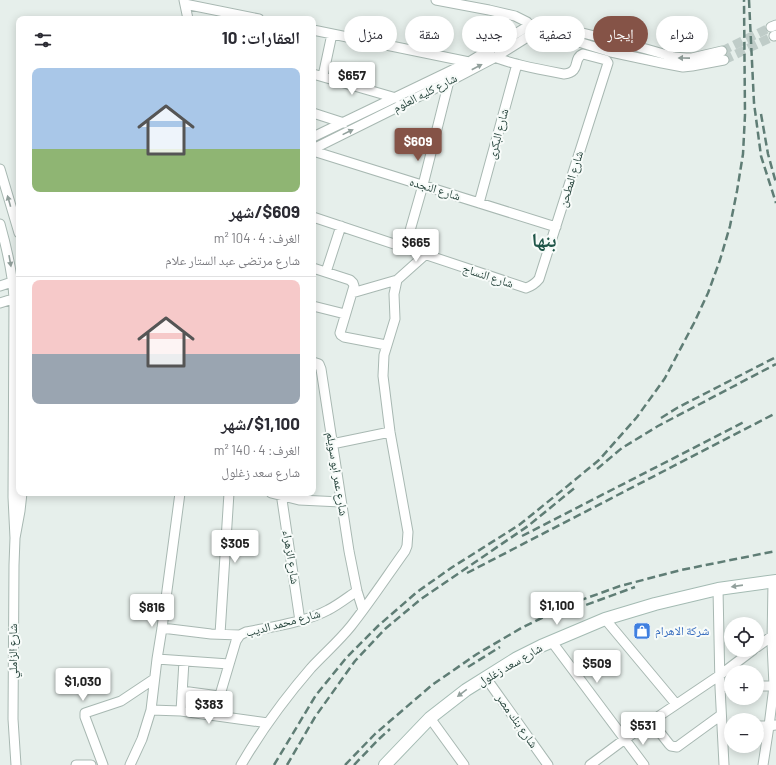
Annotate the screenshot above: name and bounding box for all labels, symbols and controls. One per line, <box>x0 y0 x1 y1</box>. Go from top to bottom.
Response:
chip: منزل <box>344 16 397 52</box>
chip: شقة <box>405 16 454 52</box>
chip: جديد <box>462 16 517 52</box>
chip: تصفية <box>525 16 585 52</box>
chip: إيجار <box>593 16 648 52</box>
chip: شراء <box>656 16 708 52</box>
text: العقارات: 10 <box>222 27 300 47</box>
icon: filters <box>32 29 54 51</box>
one-way arrow <box>677 55 690 61</box>
pin: $657 <box>328 62 376 96</box>
one-way arrow <box>471 64 482 70</box>
text: $657 <box>338 67 366 83</box>
street label: شارع كليه العلوم <box>390 70 460 116</box>
icon: home <box>130 94 202 166</box>
street label: شارع البكرى <box>484 107 512 161</box>
pin: $609 <box>394 128 442 162</box>
one-way arrow <box>342 129 354 135</box>
text: $609 <box>404 133 432 149</box>
street label: شارع المطحن <box>555 149 587 209</box>
street label: شارع النجده <box>407 174 463 204</box>
one-way arrow <box>6 195 12 207</box>
text: $609/شهر <box>229 201 300 221</box>
district label: بنها <box>531 227 557 252</box>
pin: $665 <box>392 229 440 263</box>
text: الغرف: 4 · 104 m² <box>214 230 300 246</box>
text: $665 <box>402 234 430 250</box>
text: شارع مرتضى عبد الستار علام <box>165 252 300 268</box>
one-way arrow <box>7 255 13 267</box>
street label: شارع النساج <box>460 260 516 292</box>
icon: home <box>130 306 202 378</box>
text: $1,100/شهر <box>221 413 300 433</box>
street label: شارع عمر ابو سويلم <box>322 431 352 517</box>
text: الغرف: 4 · 140 m² <box>214 442 300 458</box>
text: شارع سعد زغلول <box>221 464 300 480</box>
street label: شارع الزهراء <box>279 529 303 585</box>
pin: $305 <box>211 530 259 564</box>
text: $305 <box>221 535 249 551</box>
one-way arrow <box>731 583 743 589</box>
pin: $1,100 <box>524 592 590 626</box>
pin: $816 <box>128 594 176 628</box>
text: $1,100 <box>540 597 574 613</box>
text: $816 <box>139 599 165 615</box>
street label: شارع محمد الديب <box>244 605 322 641</box>
map controls <box>724 617 764 753</box>
button: locate <box>724 617 764 657</box>
shop icon: شركة الاهرام <box>632 621 652 641</box>
street label: شارع الزاملي <box>5 623 23 678</box>
place label: شركة الاهرام <box>655 623 709 639</box>
street label: شارع سعد زغلول <box>475 640 546 690</box>
pin: $509 <box>573 650 621 684</box>
text: $509 <box>583 655 611 671</box>
button: + <box>724 665 764 705</box>
pin: $1,030 <box>50 668 116 702</box>
text: $1,030 <box>65 673 102 689</box>
one-way arrow <box>457 689 468 698</box>
street label: شارع بنك مصر <box>492 690 542 751</box>
pin: $383 <box>185 691 233 725</box>
text: $383 <box>195 696 223 712</box>
pin: $531 <box>619 712 667 746</box>
button: − <box>724 713 764 753</box>
text: $531 <box>630 717 656 733</box>

